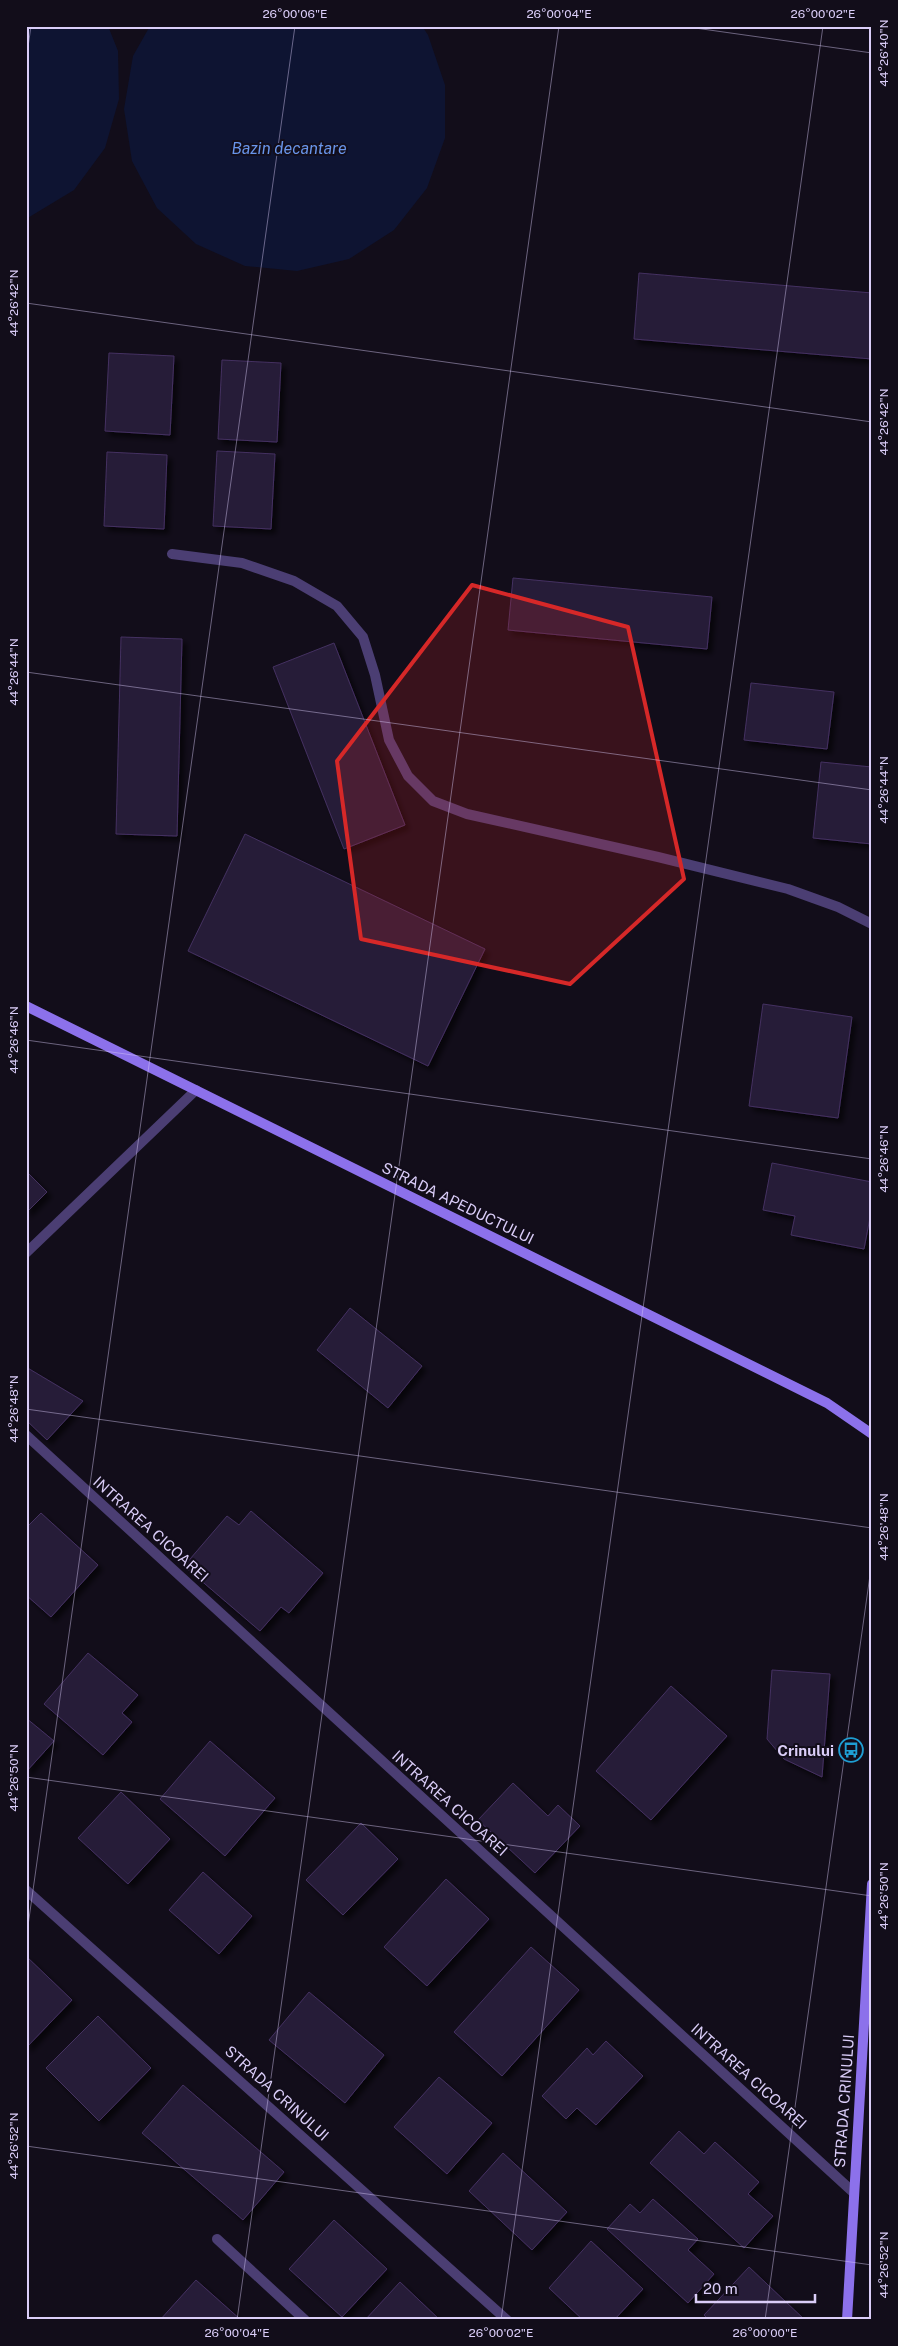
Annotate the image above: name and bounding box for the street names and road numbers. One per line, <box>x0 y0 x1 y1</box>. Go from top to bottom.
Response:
street label: STRADA APEDUCTULUI <box>379 1159 537 1247</box>
street label: INTRAREA CICOAREI <box>90 1473 212 1585</box>
street label: INTRAREA CICOAREI <box>389 1747 511 1859</box>
street label: INTRAREA CICOAREI <box>688 2020 810 2132</box>
street label: STRADA CRINULUI <box>831 2034 857 2168</box>
street label: STRADA CRINULUI <box>222 2042 332 2144</box>

